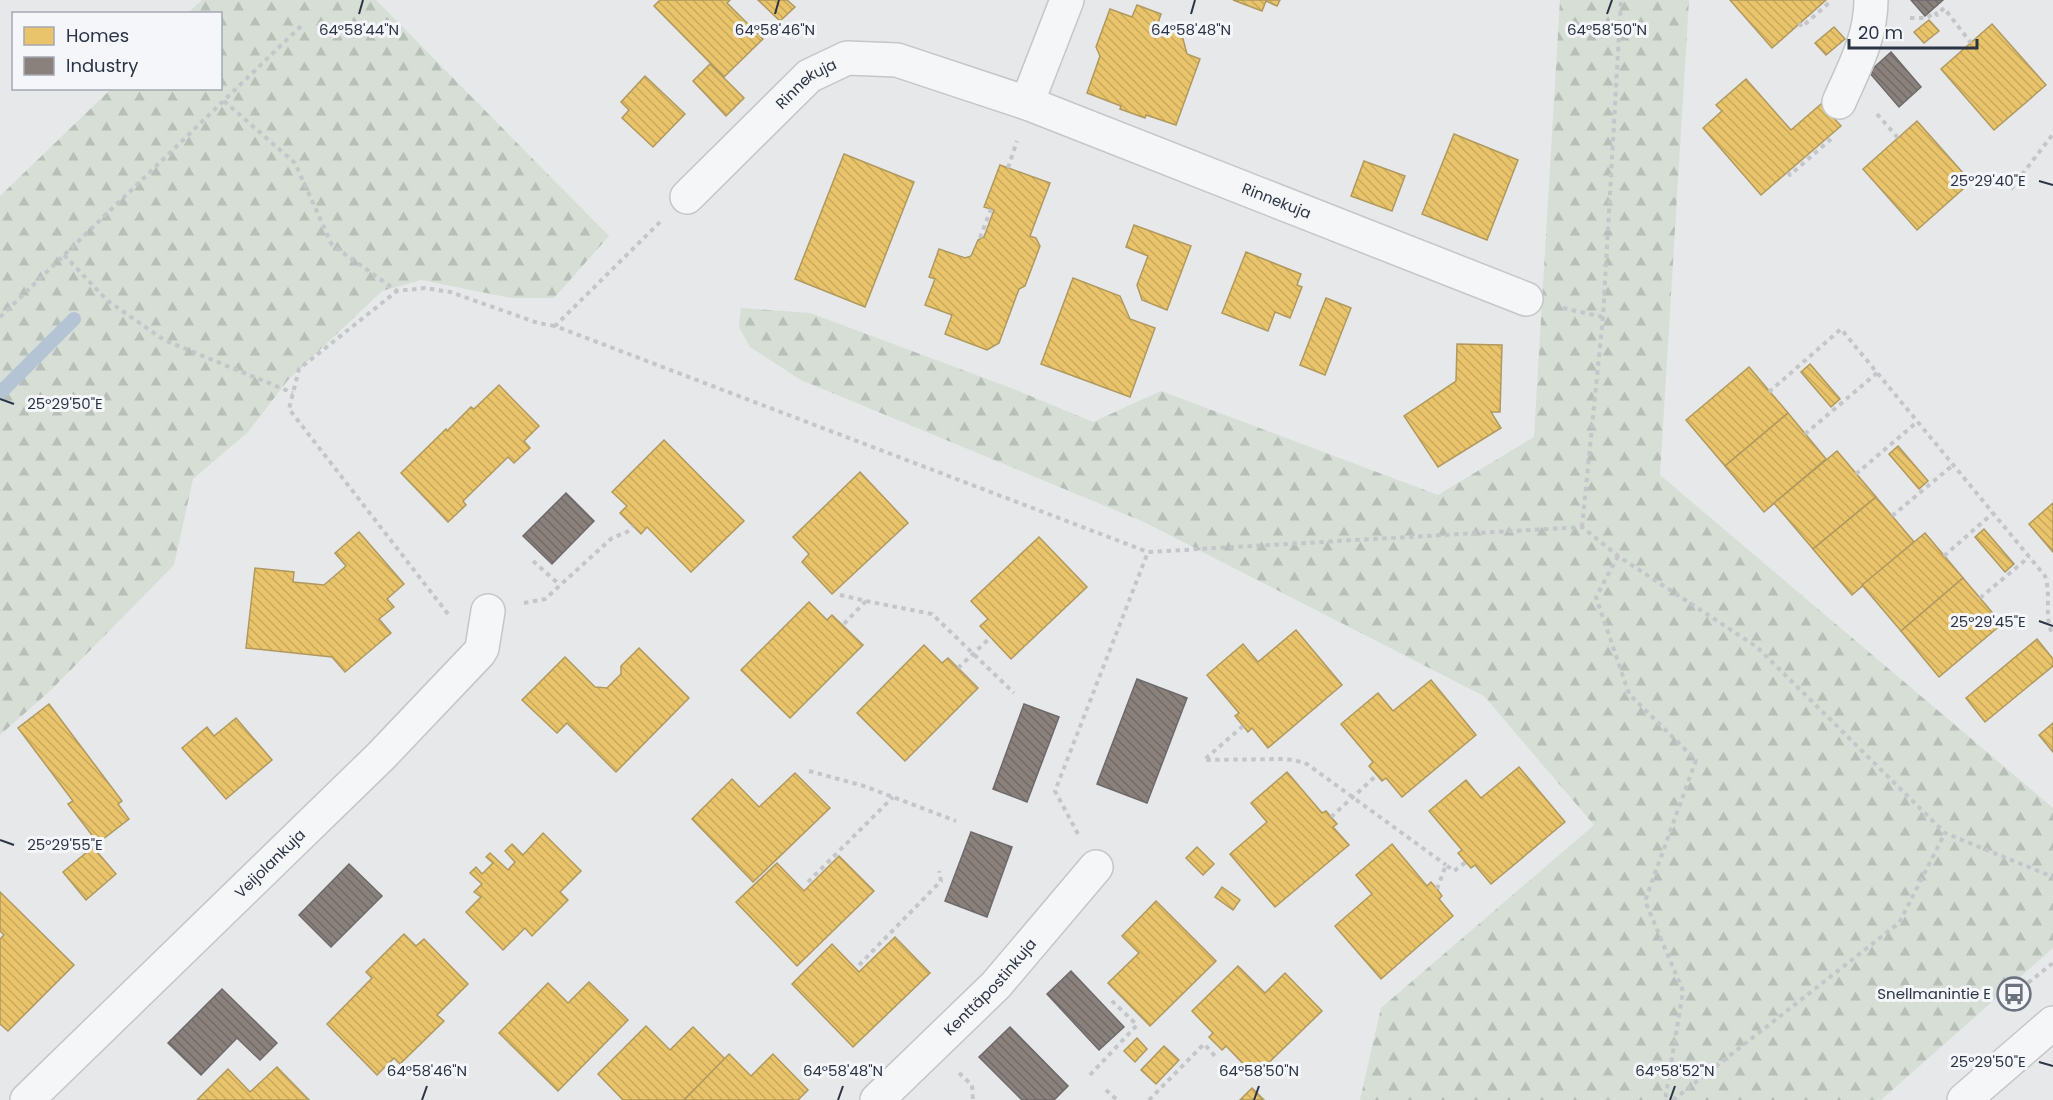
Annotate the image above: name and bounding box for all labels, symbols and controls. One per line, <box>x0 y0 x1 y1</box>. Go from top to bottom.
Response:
legend <box>12 12 222 90</box>
scale bar <box>1849 12 1976 50</box>
text: 64°58'44"N <box>319 19 399 40</box>
text: 64°58'46"N <box>735 19 815 40</box>
text: 64°58'48"N <box>1151 19 1231 40</box>
text: 64°58'50"N <box>1567 19 1647 40</box>
text: 20 m <box>1858 20 1903 45</box>
text: Homes <box>66 23 129 48</box>
text: Industry <box>66 53 138 78</box>
street label: Rinnekuja <box>771 53 840 113</box>
text: 25°29'40"E <box>1950 170 2026 191</box>
street label: Rinnekuja <box>1239 177 1314 224</box>
text: 25°29'50"E <box>27 393 103 414</box>
text: 25°29'45"E <box>1950 611 2026 632</box>
street label: Veijolankuja <box>230 824 310 903</box>
text: 25°29'55"E <box>27 834 103 855</box>
street label: Kenttäpostinkuja <box>939 934 1041 1040</box>
bus stop icon: Snellmanintie E <box>1996 976 2032 1012</box>
place label: Snellmanintie E <box>1877 983 1991 1004</box>
text: 25°29'50"E <box>1950 1051 2026 1072</box>
text: 64°58'46"N <box>387 1060 467 1081</box>
text: 64°58'48"N <box>803 1060 883 1081</box>
text: 64°58'50"N <box>1219 1060 1299 1081</box>
text: 64°58'52"N <box>1635 1060 1715 1081</box>

